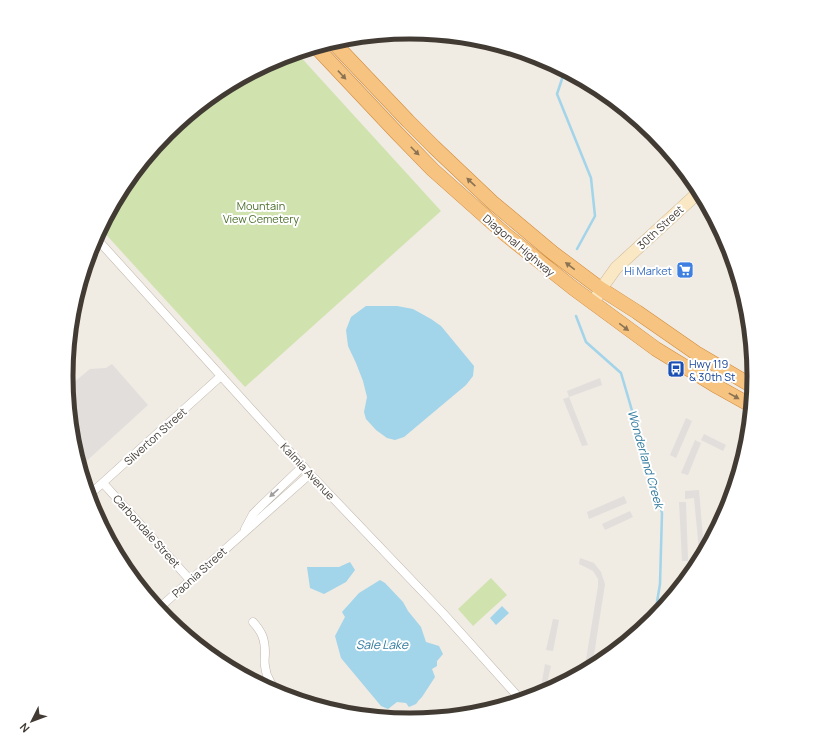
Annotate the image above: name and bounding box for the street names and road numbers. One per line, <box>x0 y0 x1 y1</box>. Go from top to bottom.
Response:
street label: 30th Street <box>634 202 686 252</box>
street label: Diagonal Highway <box>480 211 558 280</box>
street label: Silverton Street <box>120 404 190 468</box>
street label: Kalmia Avenue <box>278 439 339 503</box>
street label: Carbondale Street <box>110 491 184 571</box>
street label: Paonia Street <box>168 543 230 601</box>

